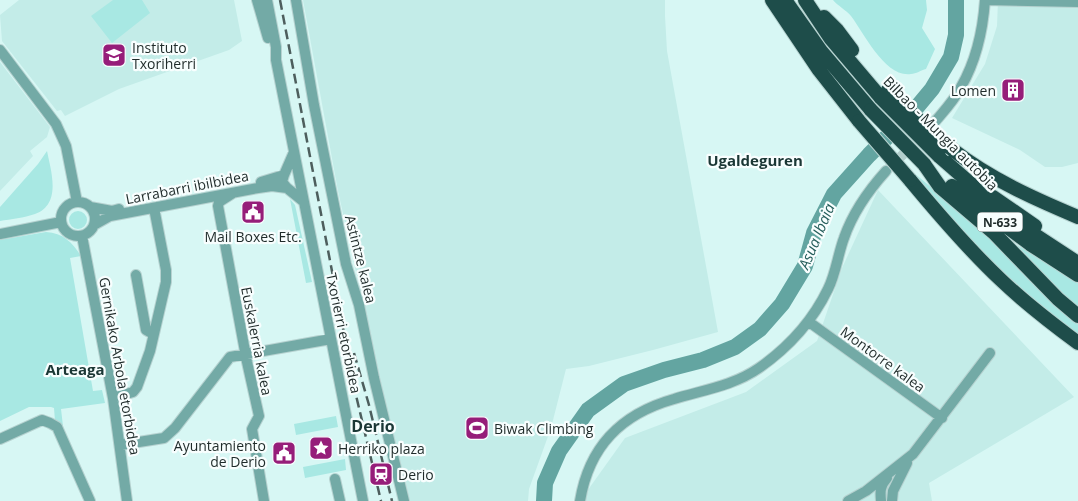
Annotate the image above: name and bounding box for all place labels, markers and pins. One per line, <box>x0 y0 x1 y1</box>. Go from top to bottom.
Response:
place label: Instituto Txoriherri <box>132 38 196 73</box>
school or university icon: Instituto Txoriherri <box>101 42 127 68</box>
building icon: Lomen <box>1000 77 1026 103</box>
place label: Lomen <box>951 81 996 100</box>
public building icon: Mail Boxes Etc. <box>240 199 266 225</box>
place label: Mail Boxes Etc. <box>204 227 302 246</box>
sports icon: Biwak Climbing <box>464 415 490 441</box>
place label: Biwak Climbing <box>494 419 594 438</box>
place icon: Herriko plaza <box>308 435 334 461</box>
place label: Ayuntamiento de Derio <box>174 436 266 471</box>
place label: Herriko plaza <box>338 439 425 458</box>
public building icon: Ayuntamiento de Derio <box>271 440 297 466</box>
station icon: Derio <box>368 461 394 487</box>
place label: Derio <box>398 465 434 484</box>

